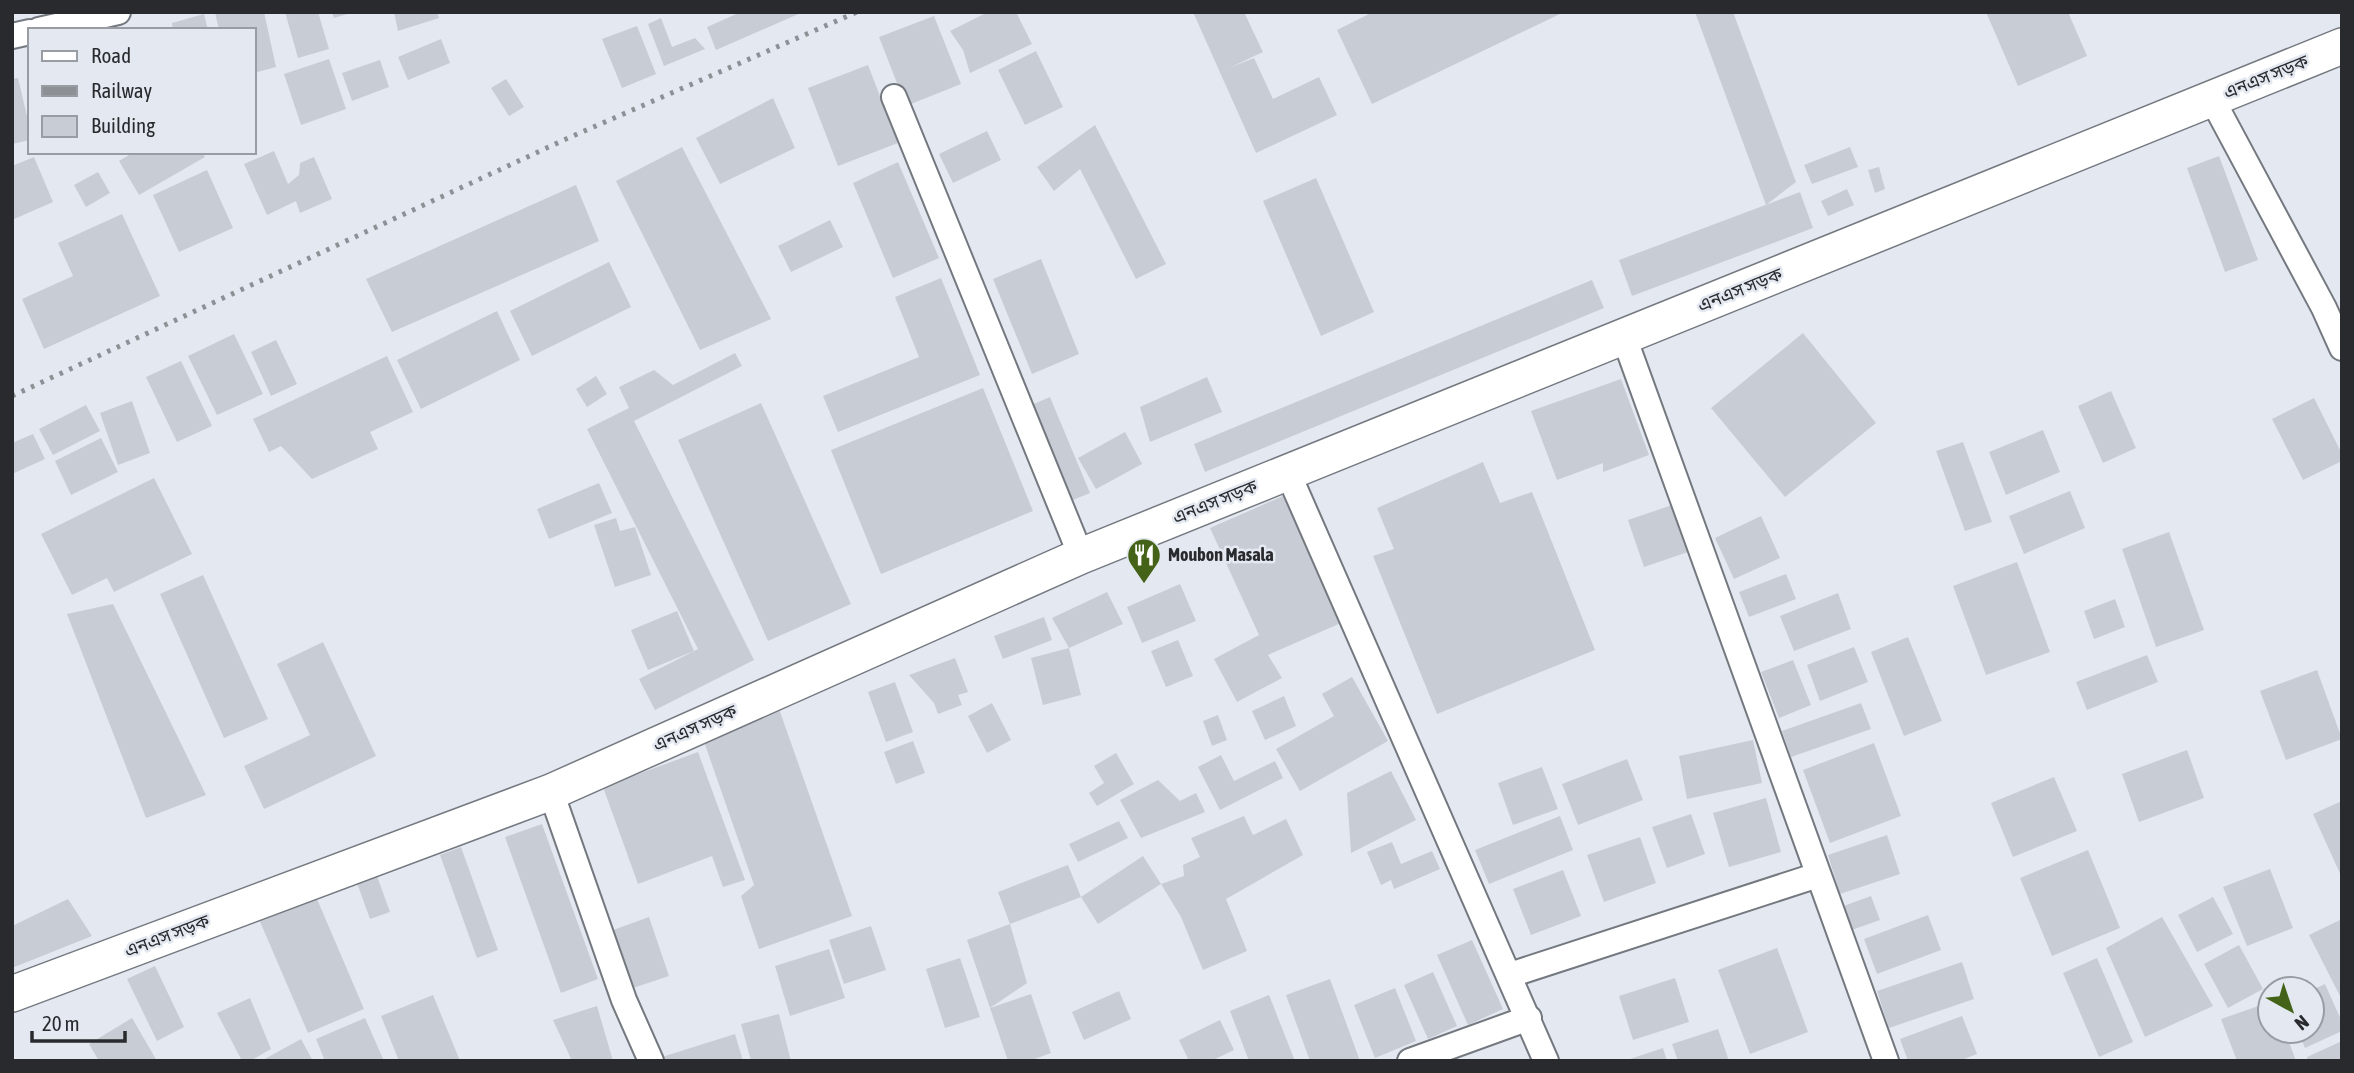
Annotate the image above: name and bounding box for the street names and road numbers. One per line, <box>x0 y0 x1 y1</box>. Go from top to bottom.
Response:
street label: এনএস সড়ক <box>2220 50 2312 103</box>
street label: এনএস সড়ক <box>1694 263 1786 316</box>
street label: এনএস সড়ক <box>1169 475 1261 528</box>
street label: এনএস সড়ক <box>650 700 740 755</box>
street label: এনএস সড়ক <box>121 910 213 961</box>

